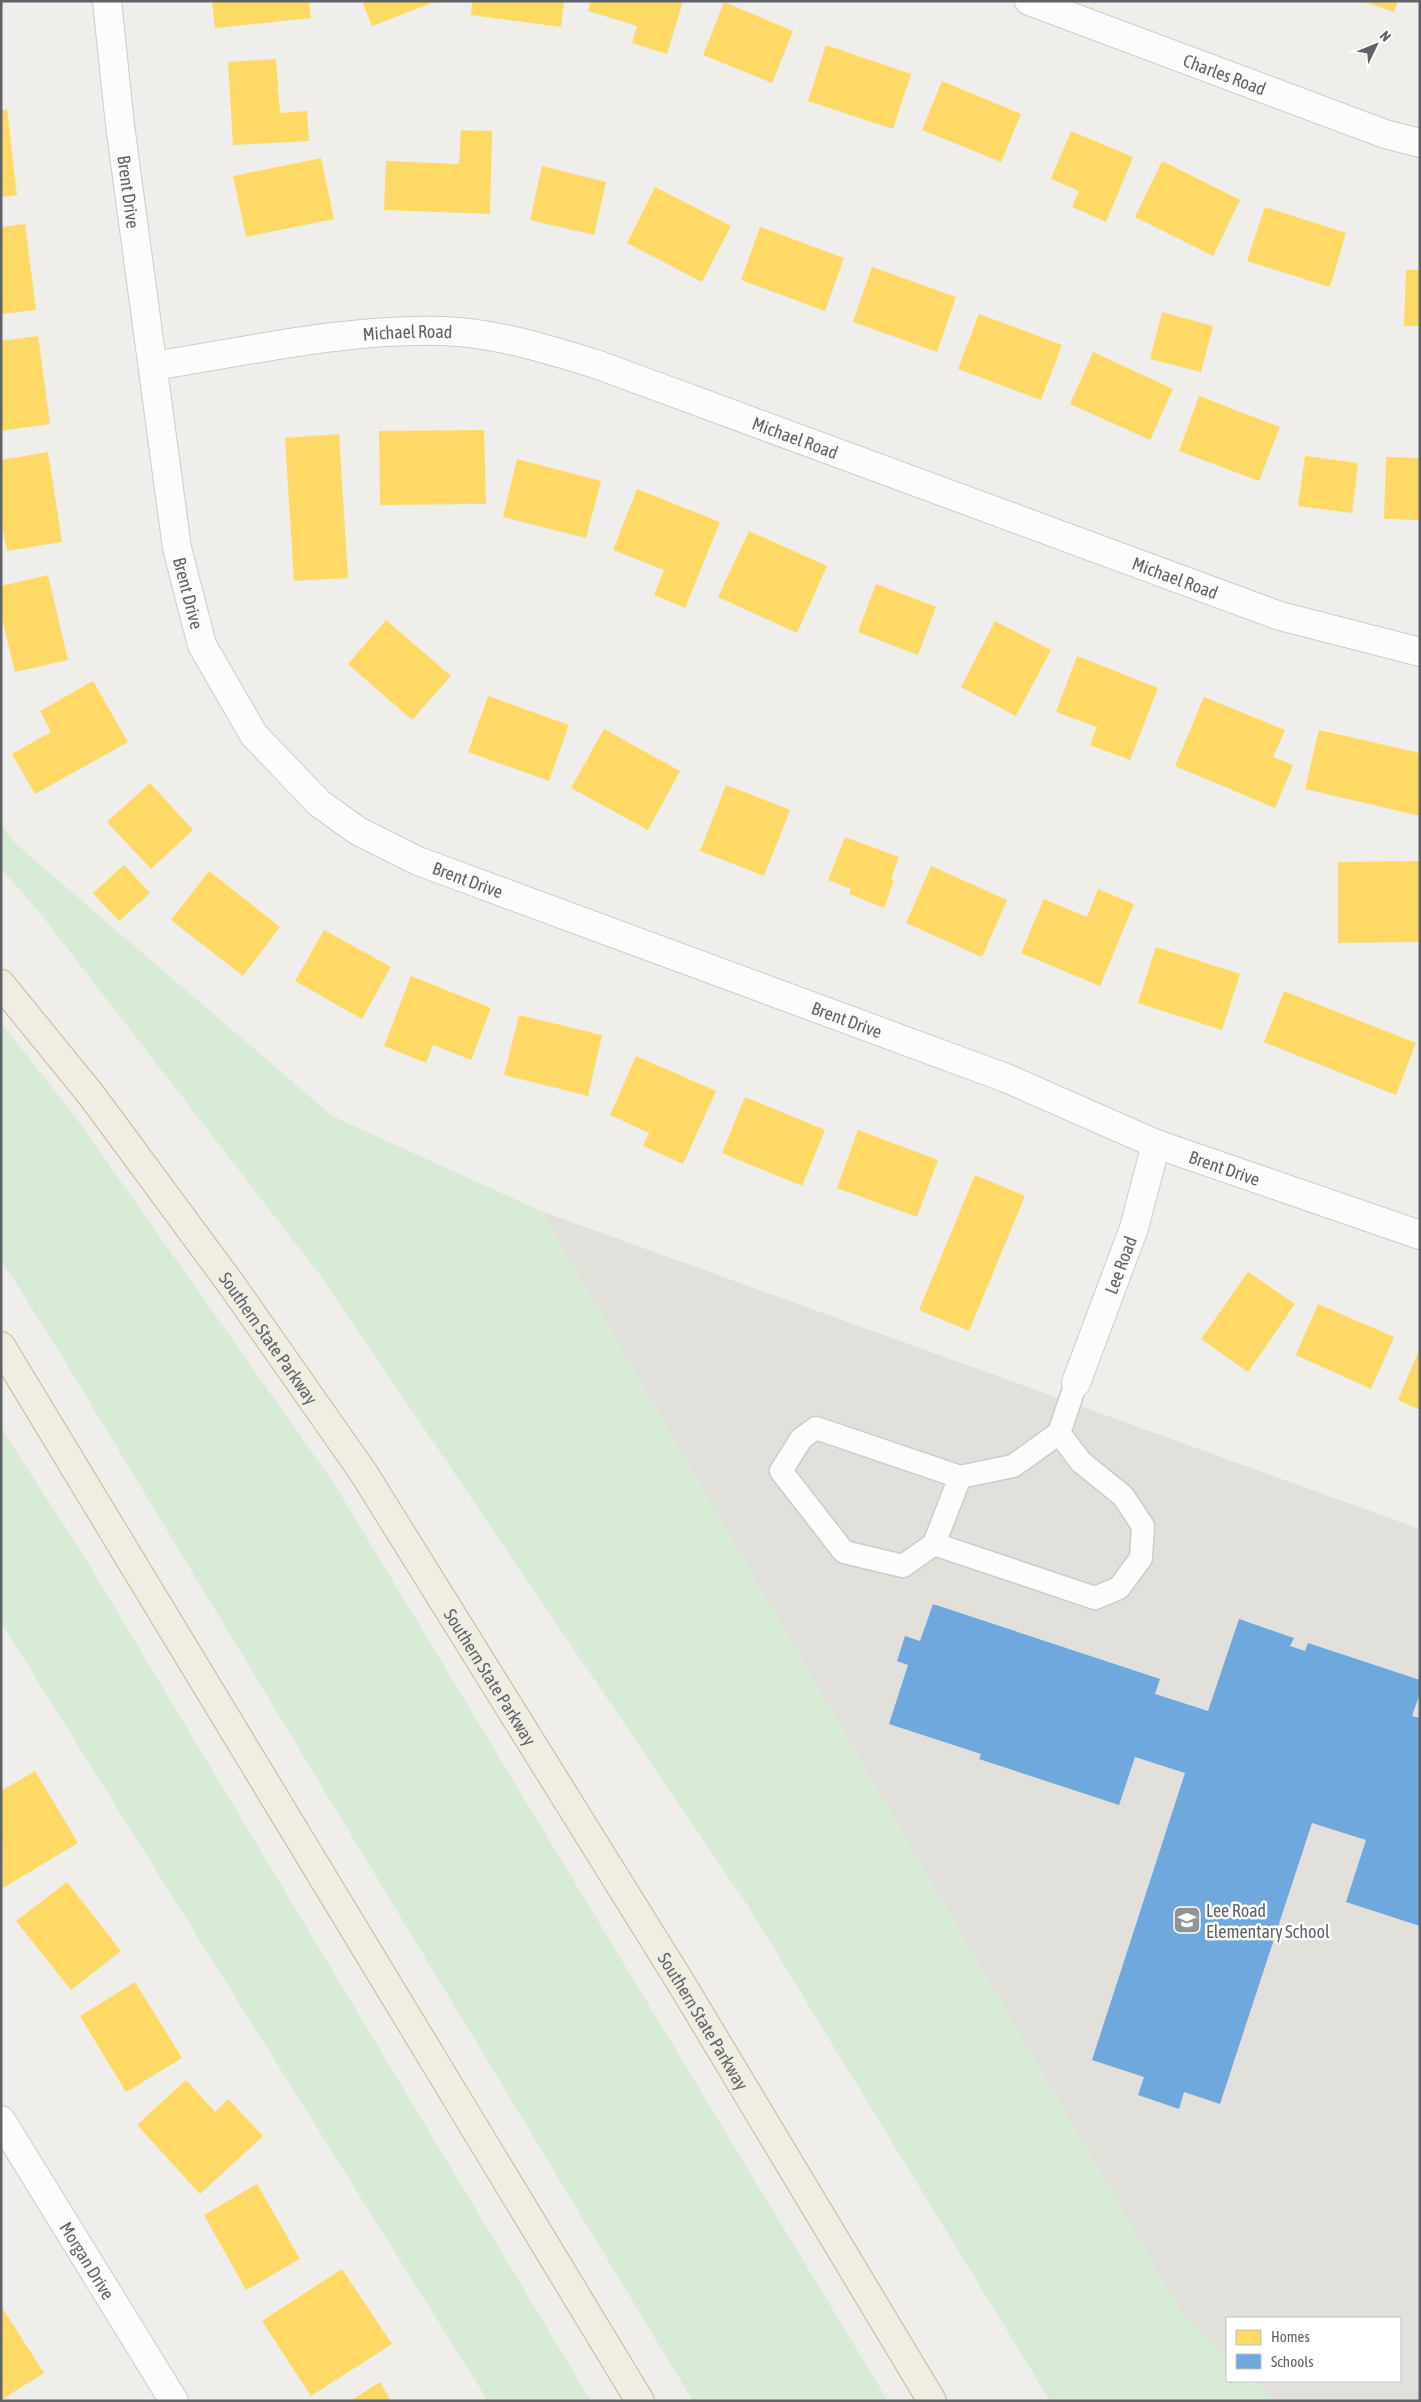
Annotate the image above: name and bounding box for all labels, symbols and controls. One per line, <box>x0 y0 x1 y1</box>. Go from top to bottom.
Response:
north arrow <box>1351 20 1401 70</box>
text: N <box>1377 28 1394 45</box>
street label: Charles Road <box>1181 49 1269 99</box>
street label: Brent Drive <box>114 154 144 230</box>
street label: Michael Road <box>362 320 453 344</box>
street label: Michael Road <box>750 412 841 463</box>
street label: Michael Road <box>1130 552 1221 603</box>
street label: Brent Drive <box>169 555 208 631</box>
street label: Brent Drive <box>430 857 506 902</box>
street label: Brent Drive <box>809 997 885 1042</box>
street label: Brent Drive <box>1186 1146 1263 1190</box>
street label: Lee Road <box>1100 1233 1141 1297</box>
street label: Southern State Parkway <box>215 1268 322 1408</box>
street label: Southern State Parkway <box>440 1605 541 1749</box>
place label: Lee Road Elementary School <box>1206 1900 1330 1942</box>
school or university icon: Lee Road Elementary School <box>1172 1905 1202 1935</box>
street label: Southern State Parkway <box>654 1949 753 2094</box>
street label: Morgan Drive <box>56 2218 119 2303</box>
legend <box>1226 2317 1401 2382</box>
text: Homes <box>1271 2328 1310 2345</box>
text: Schools <box>1271 2353 1314 2370</box>

